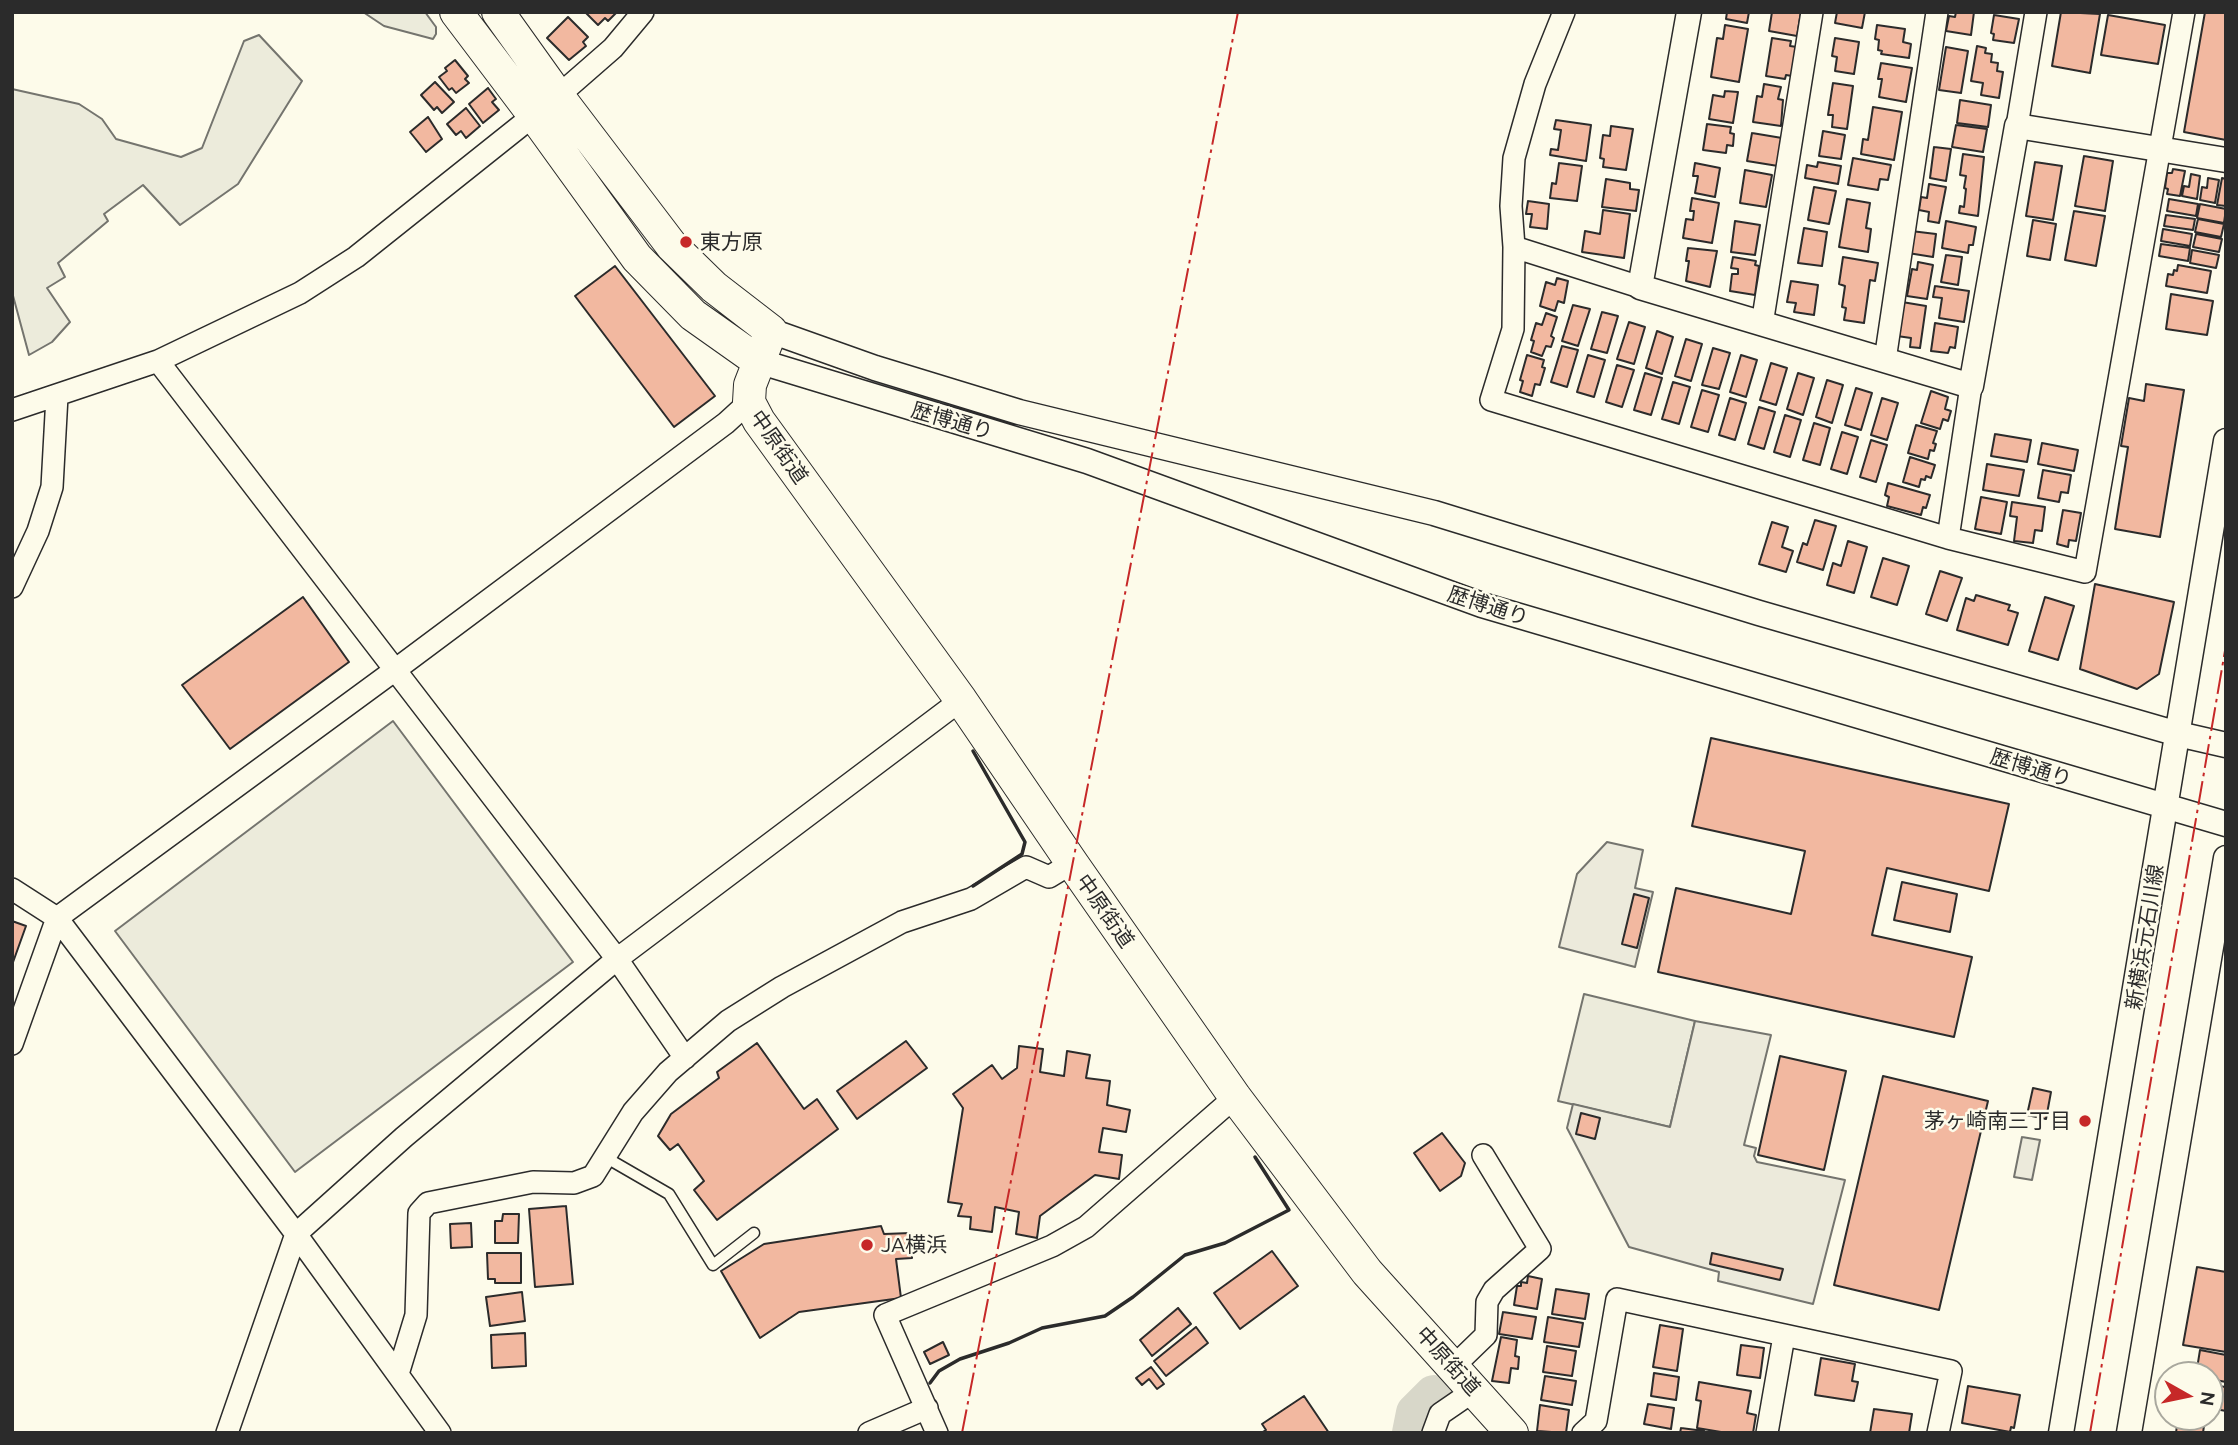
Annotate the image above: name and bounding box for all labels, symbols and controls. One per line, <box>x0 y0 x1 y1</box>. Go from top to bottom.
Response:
place label: 東方原 <box>700 229 763 255</box>
marker: 東方原 <box>678 234 694 250</box>
street label: 歴博通り <box>908 397 996 445</box>
street label: 中原街道 <box>745 405 813 489</box>
street label: 歴博通り <box>1444 581 1532 631</box>
street label: 歴博通り <box>1987 744 2075 792</box>
street label: 新横浜元石川線 <box>2121 862 2169 1012</box>
street label: 中原街道 <box>1071 869 1139 953</box>
place label: 茅ヶ崎南三丁目 <box>1924 1108 2071 1134</box>
marker: 茅ヶ崎南三丁目 <box>2077 1113 2093 1129</box>
place label: JA横浜 <box>881 1232 947 1258</box>
marker: JA横浜 <box>859 1237 875 1253</box>
street label: 中原街道 <box>1411 1321 1485 1401</box>
north arrow <box>2154 1361 2224 1431</box>
text: N <box>2196 1390 2220 1408</box>

